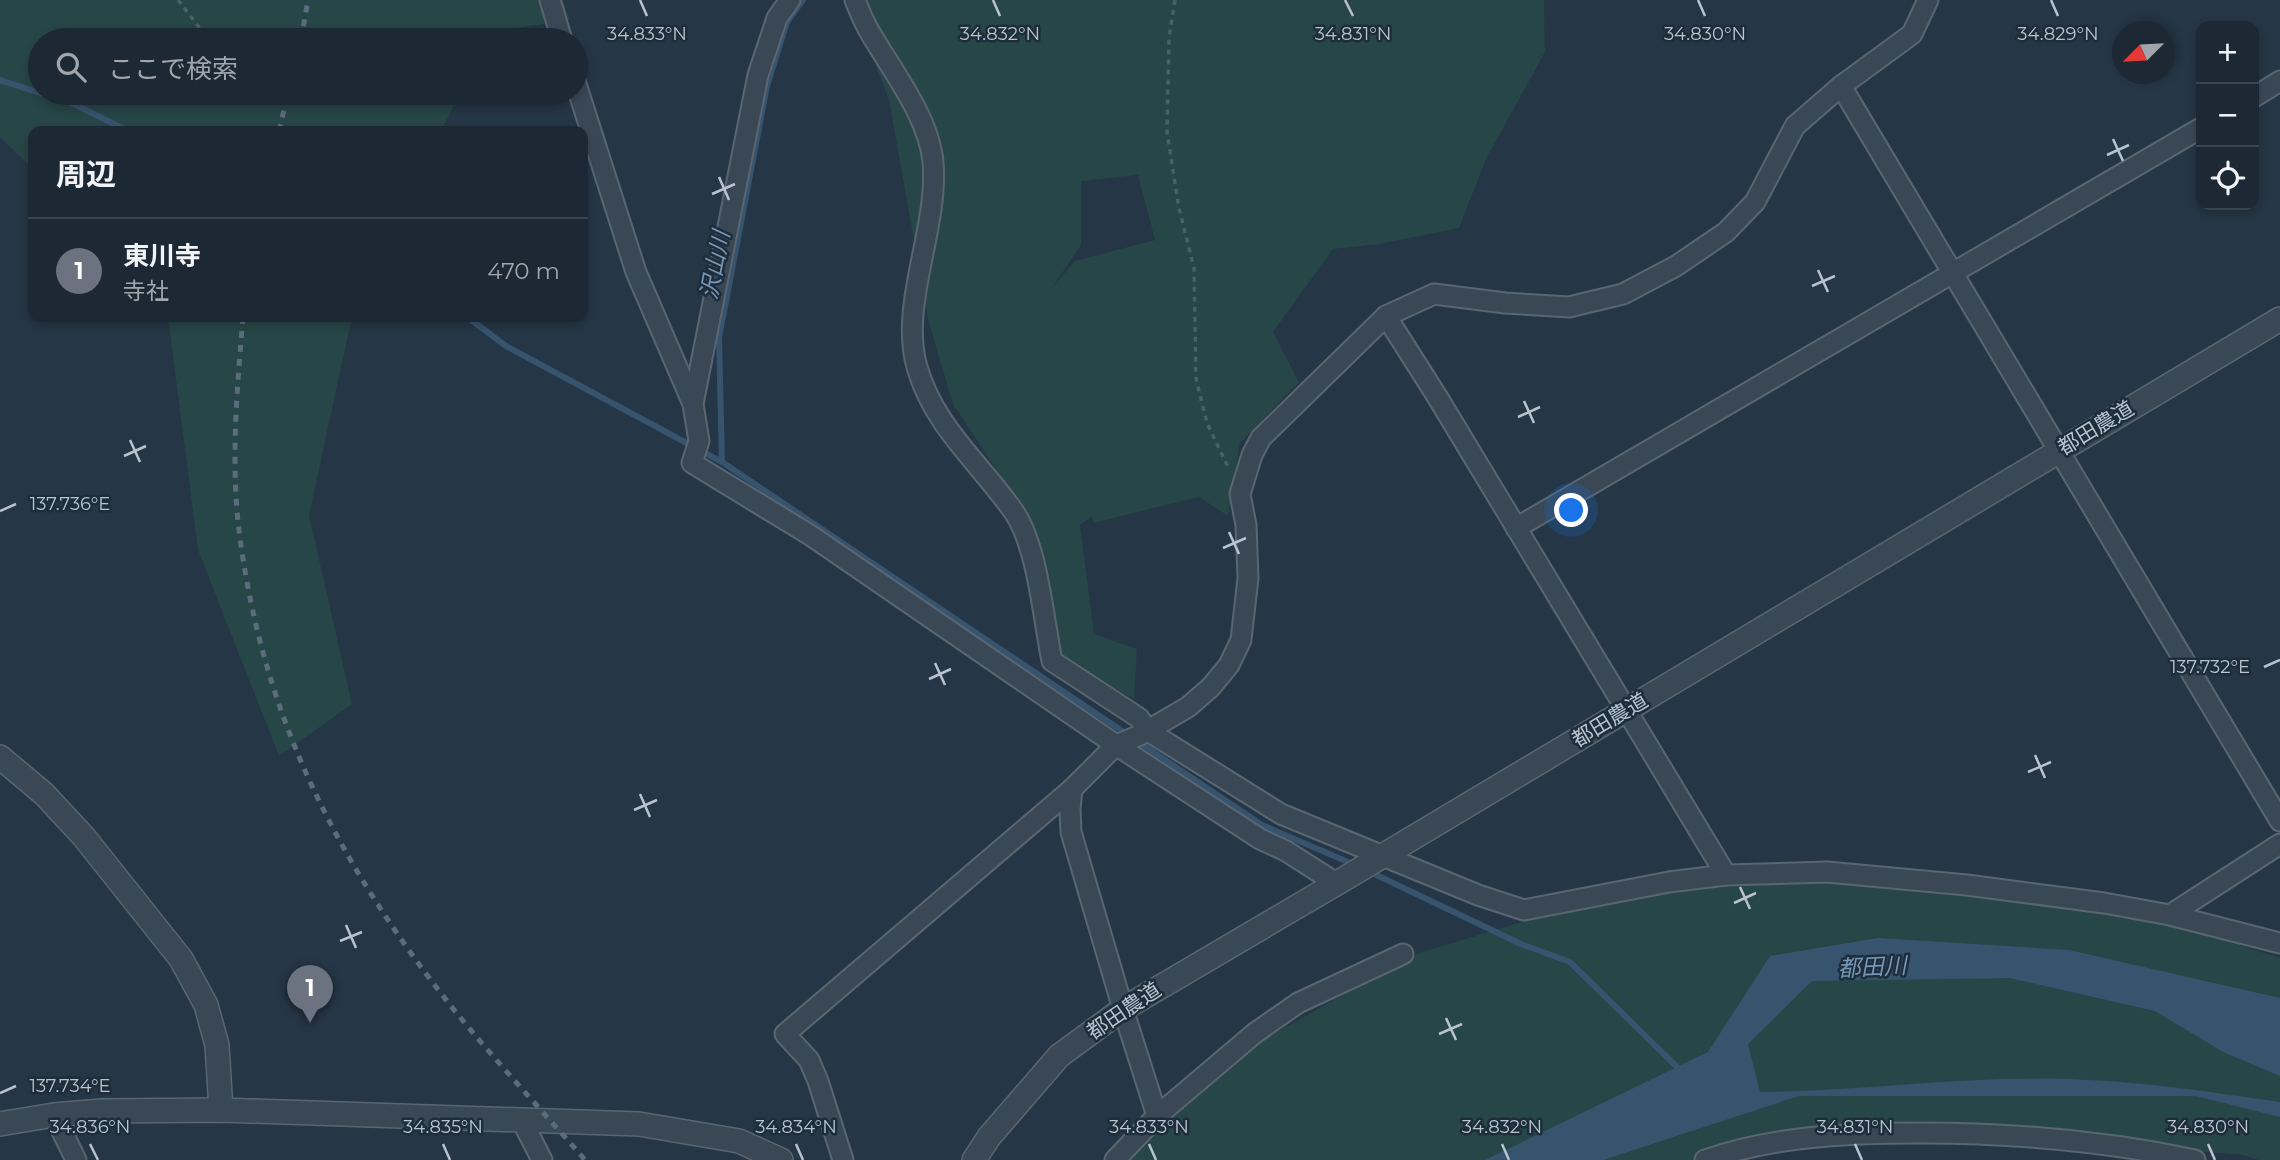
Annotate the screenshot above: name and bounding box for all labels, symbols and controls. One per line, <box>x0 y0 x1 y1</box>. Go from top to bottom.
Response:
north arrow <box>2112 21 2175 84</box>
map controls <box>2196 21 2259 210</box>
button: + <box>2196 21 2259 84</box>
text: 34.833°N <box>607 23 687 45</box>
text: 34.832°N <box>960 23 1040 45</box>
text: 34.831°N <box>1315 23 1391 45</box>
text: 34.830°N <box>1664 23 1746 45</box>
text: 34.829°N <box>2017 23 2099 45</box>
search box <box>28 28 588 105</box>
icon: search <box>52 48 90 86</box>
text: ここで検索 <box>108 53 238 85</box>
button: − <box>2196 84 2259 147</box>
button: locate <box>2196 147 2259 210</box>
text: 周辺 <box>56 156 116 193</box>
water label: 沢山川 <box>695 226 736 302</box>
text: 東川寺 <box>123 240 201 272</box>
text: 1 <box>74 257 84 285</box>
text: 470 m <box>487 257 560 285</box>
text: 寺社 <box>123 277 169 305</box>
street label: 都田農道 <box>2053 395 2138 460</box>
text: 137.736°E <box>30 493 110 515</box>
your location <box>1554 493 1588 527</box>
text: 137.732°E <box>2170 656 2250 678</box>
street label: 都田農道 <box>1567 687 1652 752</box>
water label: 都田川 <box>1837 951 1910 983</box>
pin: 1 <box>287 965 333 1023</box>
street label: 都田農道 <box>1082 977 1166 1044</box>
text: 137.734°E <box>29 1075 111 1097</box>
text: 34.836°N <box>50 1116 130 1138</box>
text: 34.835°N <box>403 1116 483 1138</box>
text: 34.834°N <box>755 1116 837 1138</box>
text: 34.833°N <box>1109 1116 1189 1138</box>
text: 34.832°N <box>1462 1116 1542 1138</box>
text: 34.831°N <box>1817 1116 1893 1138</box>
text: 34.830°N <box>2167 1116 2249 1138</box>

